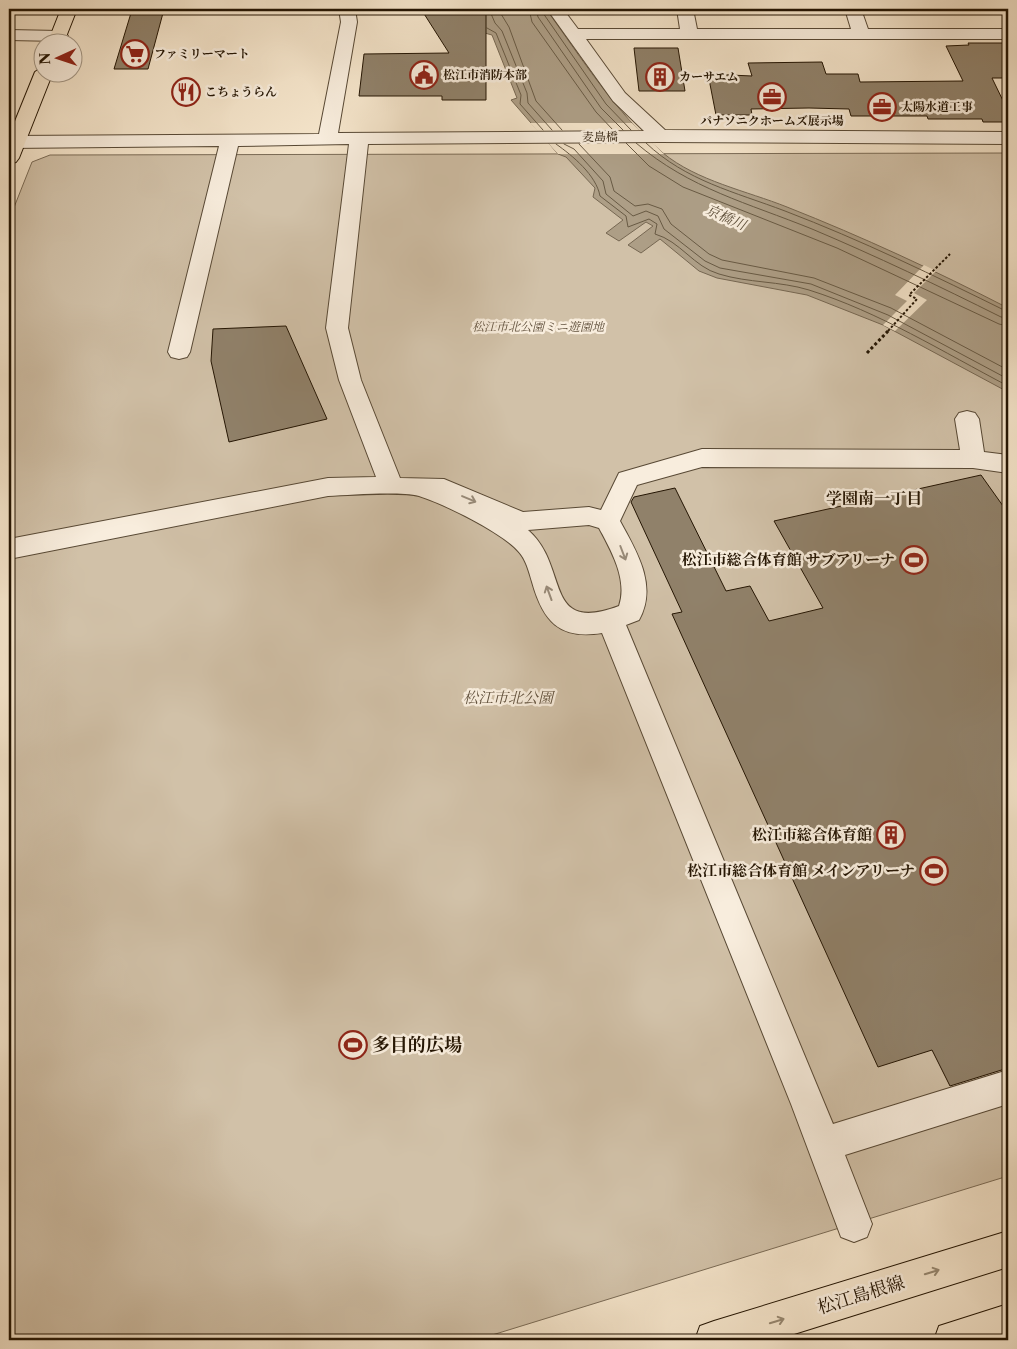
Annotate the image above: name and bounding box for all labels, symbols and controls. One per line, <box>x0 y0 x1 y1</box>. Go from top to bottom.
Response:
north arrow <box>32 32 82 82</box>
supermarket icon: ファミリーマート <box>120 39 150 69</box>
place label: ファミリーマート <box>154 46 250 61</box>
text: N <box>36 52 54 65</box>
public building icon: 松江市消防本部 <box>409 60 439 90</box>
building icon: カーサエム <box>645 62 675 92</box>
place label: 松江市消防本部 <box>443 67 527 82</box>
place label: カーサエム <box>679 69 739 84</box>
restaurant icon: こちょうらん <box>171 77 201 107</box>
office icon: パナソニクホームズ展示場 <box>757 82 787 112</box>
place label: こちょうらん <box>205 84 277 99</box>
office icon: 太陽水道工事 <box>867 92 897 122</box>
place label: 太陽水道工事 <box>901 99 973 114</box>
place label: パナソニクホームズ展示場 <box>700 113 844 128</box>
street label: 麦島橋 <box>582 129 618 144</box>
water label: 京橋川 <box>703 200 751 235</box>
park label: 松江市北公園ミニ遊園地 <box>472 319 606 334</box>
district label: 学園南一丁目 <box>826 488 922 508</box>
one-way arrow <box>461 494 476 504</box>
one-way arrow <box>619 545 628 560</box>
sports icon: 松江市総合体育館 サブアリーナ <box>899 545 929 575</box>
place label: 松江市総合体育館 サブアリーナ <box>682 550 895 569</box>
one-way arrow <box>544 586 553 601</box>
park label: 松江市北公園 <box>463 688 556 707</box>
building icon: 松江市総合体育館 <box>876 820 906 850</box>
place label: 松江市総合体育館 <box>752 825 872 844</box>
sports icon: 松江市総合体育館 メインアリーナ <box>919 856 949 886</box>
place label: 松江市総合体育館 メインアリーナ <box>687 861 915 880</box>
sports icon: 多目的広場 <box>338 1030 368 1060</box>
place label: 多目的広場 <box>372 1034 462 1056</box>
one-way arrow <box>924 1267 940 1277</box>
street label: 松江島根線 <box>815 1271 907 1319</box>
one-way arrow <box>769 1315 785 1325</box>

